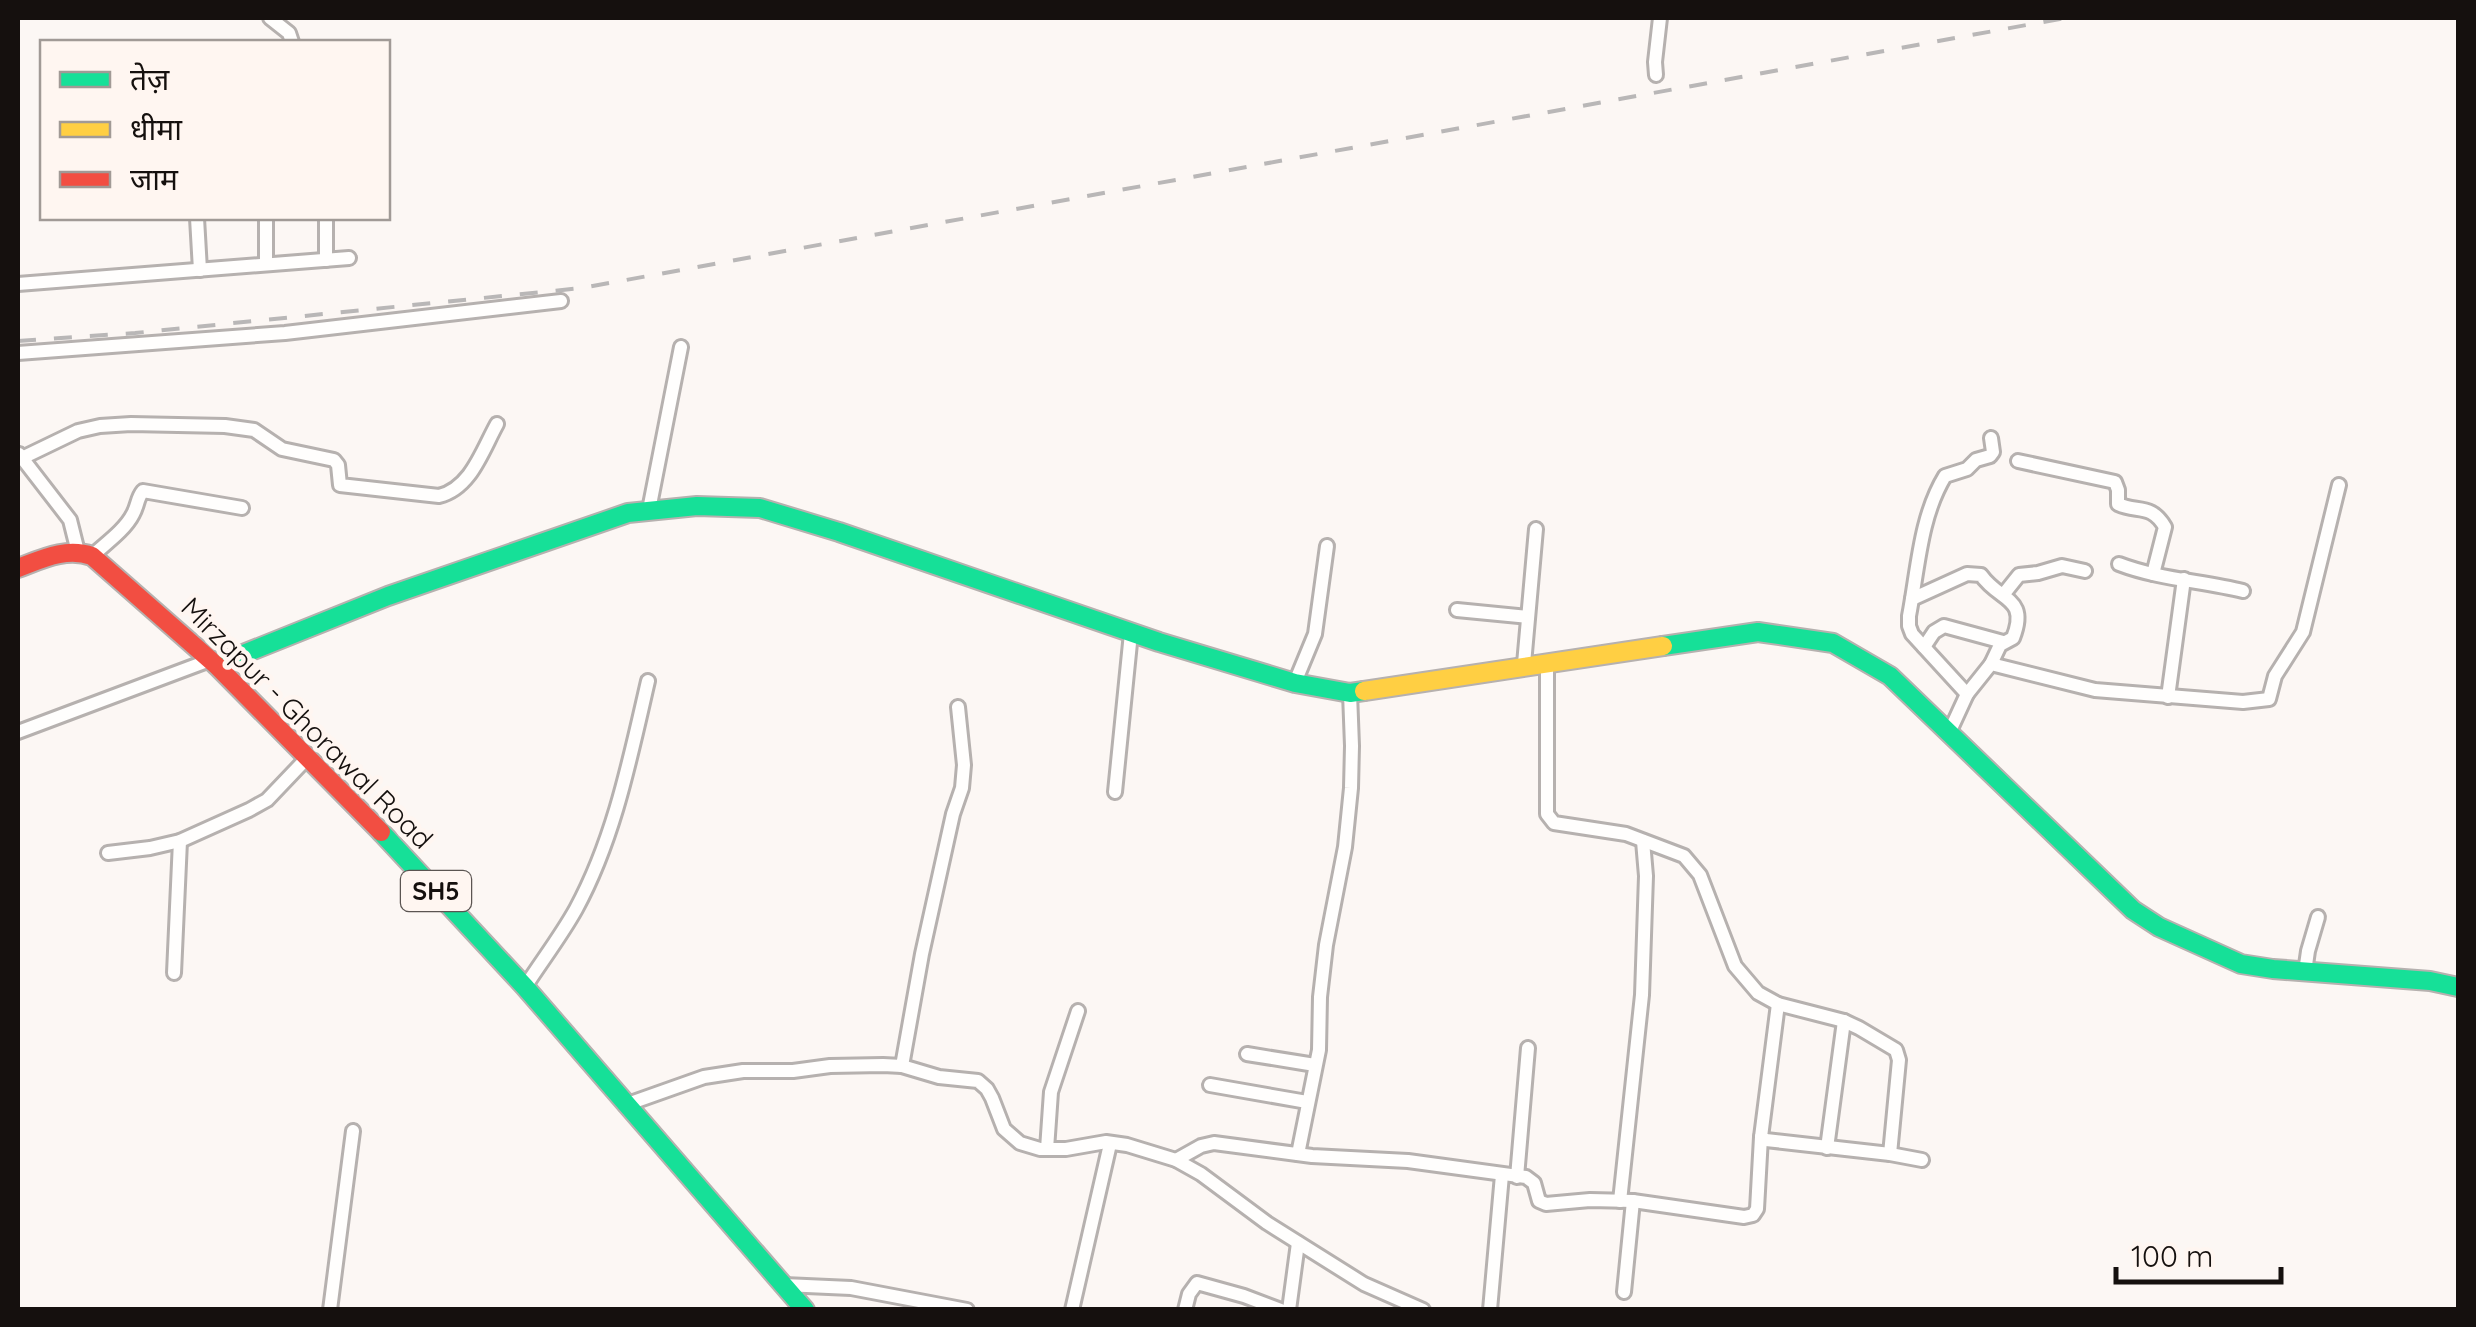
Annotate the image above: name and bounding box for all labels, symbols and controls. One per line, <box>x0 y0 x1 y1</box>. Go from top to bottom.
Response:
legend <box>40 40 390 220</box>
text: तेज़ <box>130 60 170 98</box>
text: धीमा <box>130 110 183 148</box>
text: जाम <box>130 160 179 198</box>
street label: Mirzapur - Ghorawal Road <box>174 590 440 856</box>
road number: SH5 <box>401 871 471 911</box>
scale bar <box>2116 1222 2281 1284</box>
text: 100 m <box>2131 1237 2213 1275</box>

